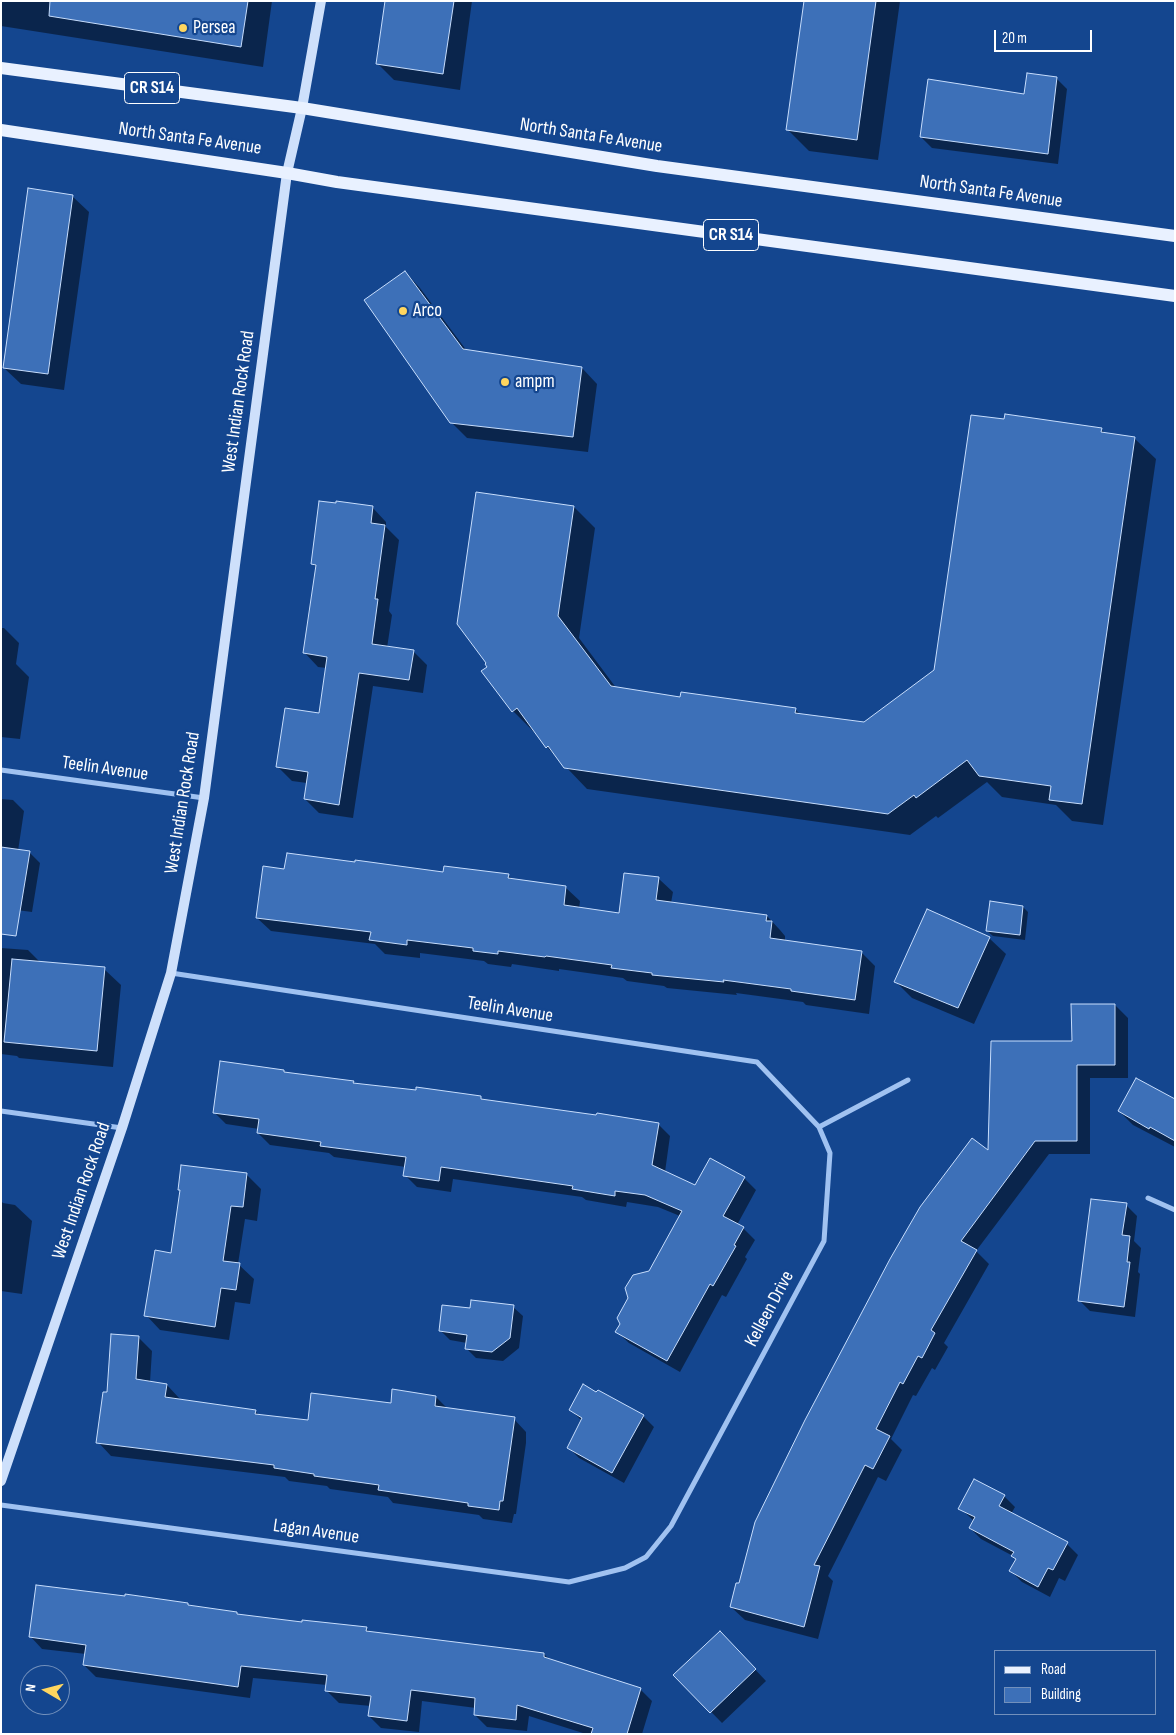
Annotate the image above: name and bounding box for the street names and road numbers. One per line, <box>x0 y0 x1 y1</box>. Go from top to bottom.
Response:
road number: CR S14 <box>124 73 180 104</box>
street label: North Santa Fe Avenue <box>518 113 664 159</box>
street label: North Santa Fe Avenue <box>117 118 263 160</box>
street label: North Santa Fe Avenue <box>918 171 1064 213</box>
road number: CR S14 <box>704 220 758 250</box>
street label: West Indian Rock Road <box>218 330 260 474</box>
street label: West Indian Rock Road <box>161 731 205 875</box>
street label: Teelin Avenue <box>60 752 150 786</box>
street label: Teelin Avenue <box>465 992 555 1028</box>
street label: West Indian Rock Road <box>48 1120 116 1262</box>
street label: Kelleen Drive <box>741 1267 799 1351</box>
street label: Lagan Avenue <box>272 1515 360 1549</box>

